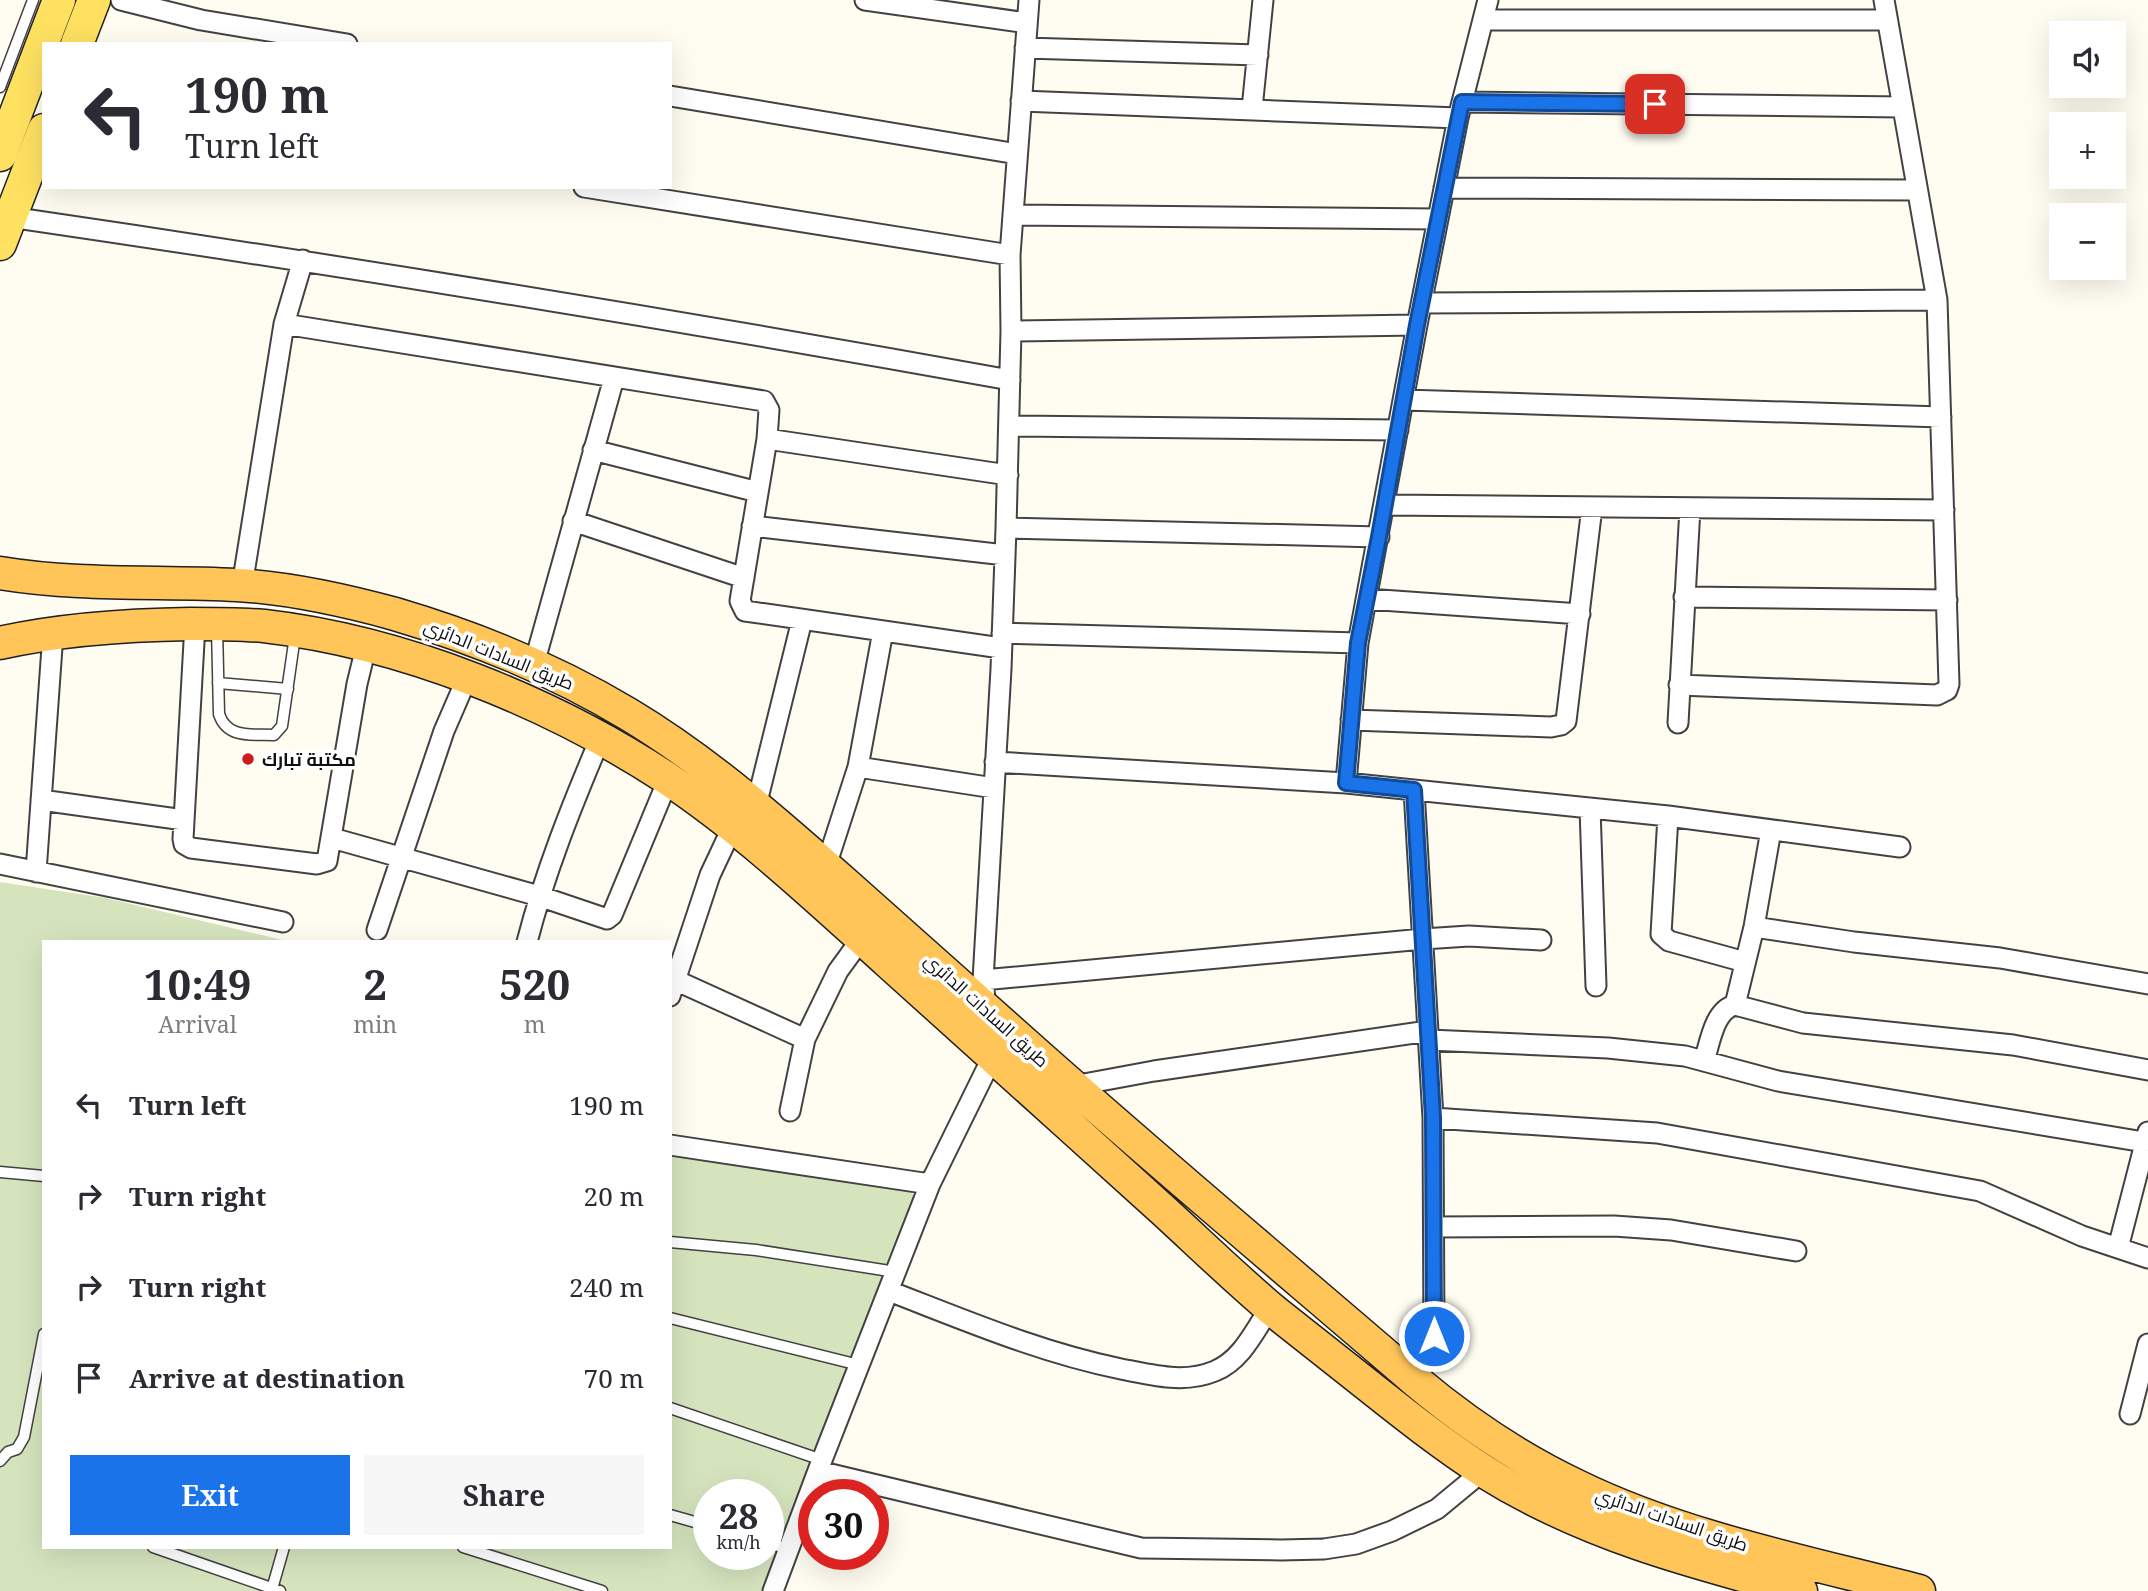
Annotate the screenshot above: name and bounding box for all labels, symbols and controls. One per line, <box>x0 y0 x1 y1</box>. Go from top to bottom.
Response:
map controls <box>2049 21 2126 280</box>
button: sound <box>2049 21 2126 98</box>
text: 190 m <box>185 61 329 127</box>
icon: left <box>70 70 161 161</box>
pin <box>1625 74 1685 134</box>
icon: arrive <box>1636 85 1674 123</box>
button: + <box>2049 112 2126 189</box>
text: Turn left <box>185 124 319 167</box>
button: − <box>2049 203 2126 280</box>
street label: طريق السادات الدائري <box>419 613 577 698</box>
place label: مكتبة تبارك <box>262 747 356 771</box>
marker: مكتبة تبارك <box>240 751 256 767</box>
street label: طريق السادات الدائري <box>918 948 1054 1074</box>
text: 10:49 <box>144 955 251 1012</box>
text: 2 <box>363 955 387 1012</box>
text: 520 <box>499 955 570 1012</box>
text: Arrival <box>158 1008 237 1040</box>
text: min <box>353 1008 397 1040</box>
text: m <box>524 1008 545 1040</box>
icon: left <box>70 1086 108 1124</box>
text: Turn left <box>129 1087 246 1123</box>
text: 190 m <box>569 1087 644 1123</box>
icon: right <box>70 1177 108 1215</box>
text: Turn right <box>129 1178 266 1214</box>
text: 20 m <box>584 1178 644 1214</box>
icon: right <box>70 1268 108 1306</box>
text: Turn right <box>129 1269 266 1305</box>
text: 240 m <box>569 1269 644 1305</box>
position arrow <box>1397 1299 1471 1373</box>
icon: arrive <box>70 1359 108 1397</box>
text: Arrive at destination <box>129 1360 405 1396</box>
text: 70 m <box>584 1360 644 1396</box>
button: Exit <box>70 1455 350 1535</box>
button: Share <box>364 1455 644 1535</box>
speed limit sign: 30 <box>798 1479 889 1570</box>
street label: طريق السادات الدائري <box>1592 1482 1751 1559</box>
text: 28 <box>719 1492 758 1539</box>
text: km/h <box>716 1530 761 1554</box>

